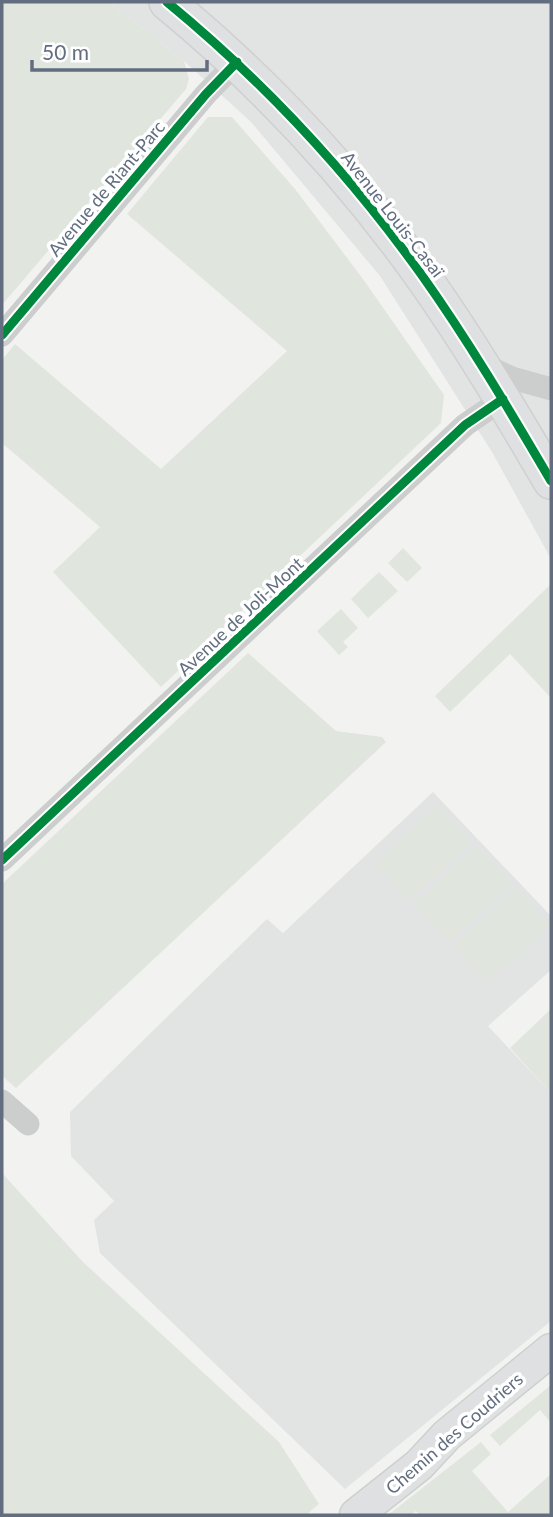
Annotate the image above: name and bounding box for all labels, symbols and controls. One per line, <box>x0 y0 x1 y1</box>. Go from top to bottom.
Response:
scale bar <box>32 28 206 72</box>
text: 50 m <box>42 39 89 64</box>
street label: Avenue de Riant-Parc <box>43 115 169 260</box>
street label: Avenue Louis-Casaï <box>337 147 449 282</box>
street label: Avenue de Joli-Mont <box>173 552 308 680</box>
street label: Chemin des Coudriers <box>381 1367 527 1498</box>

